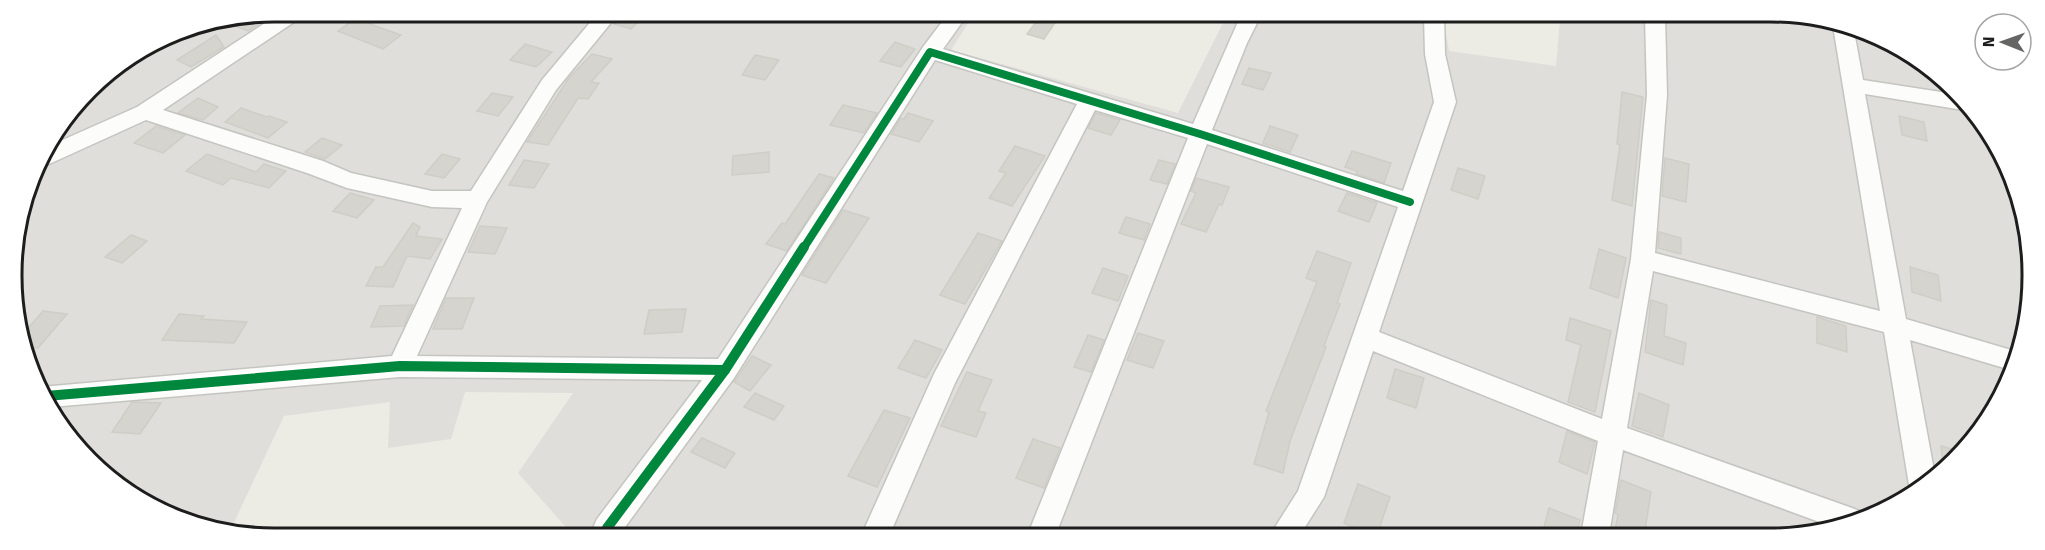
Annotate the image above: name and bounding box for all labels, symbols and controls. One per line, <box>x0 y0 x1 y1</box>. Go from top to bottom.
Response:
north arrow <box>1973 12 2033 72</box>
text: N <box>1979 36 1998 47</box>

